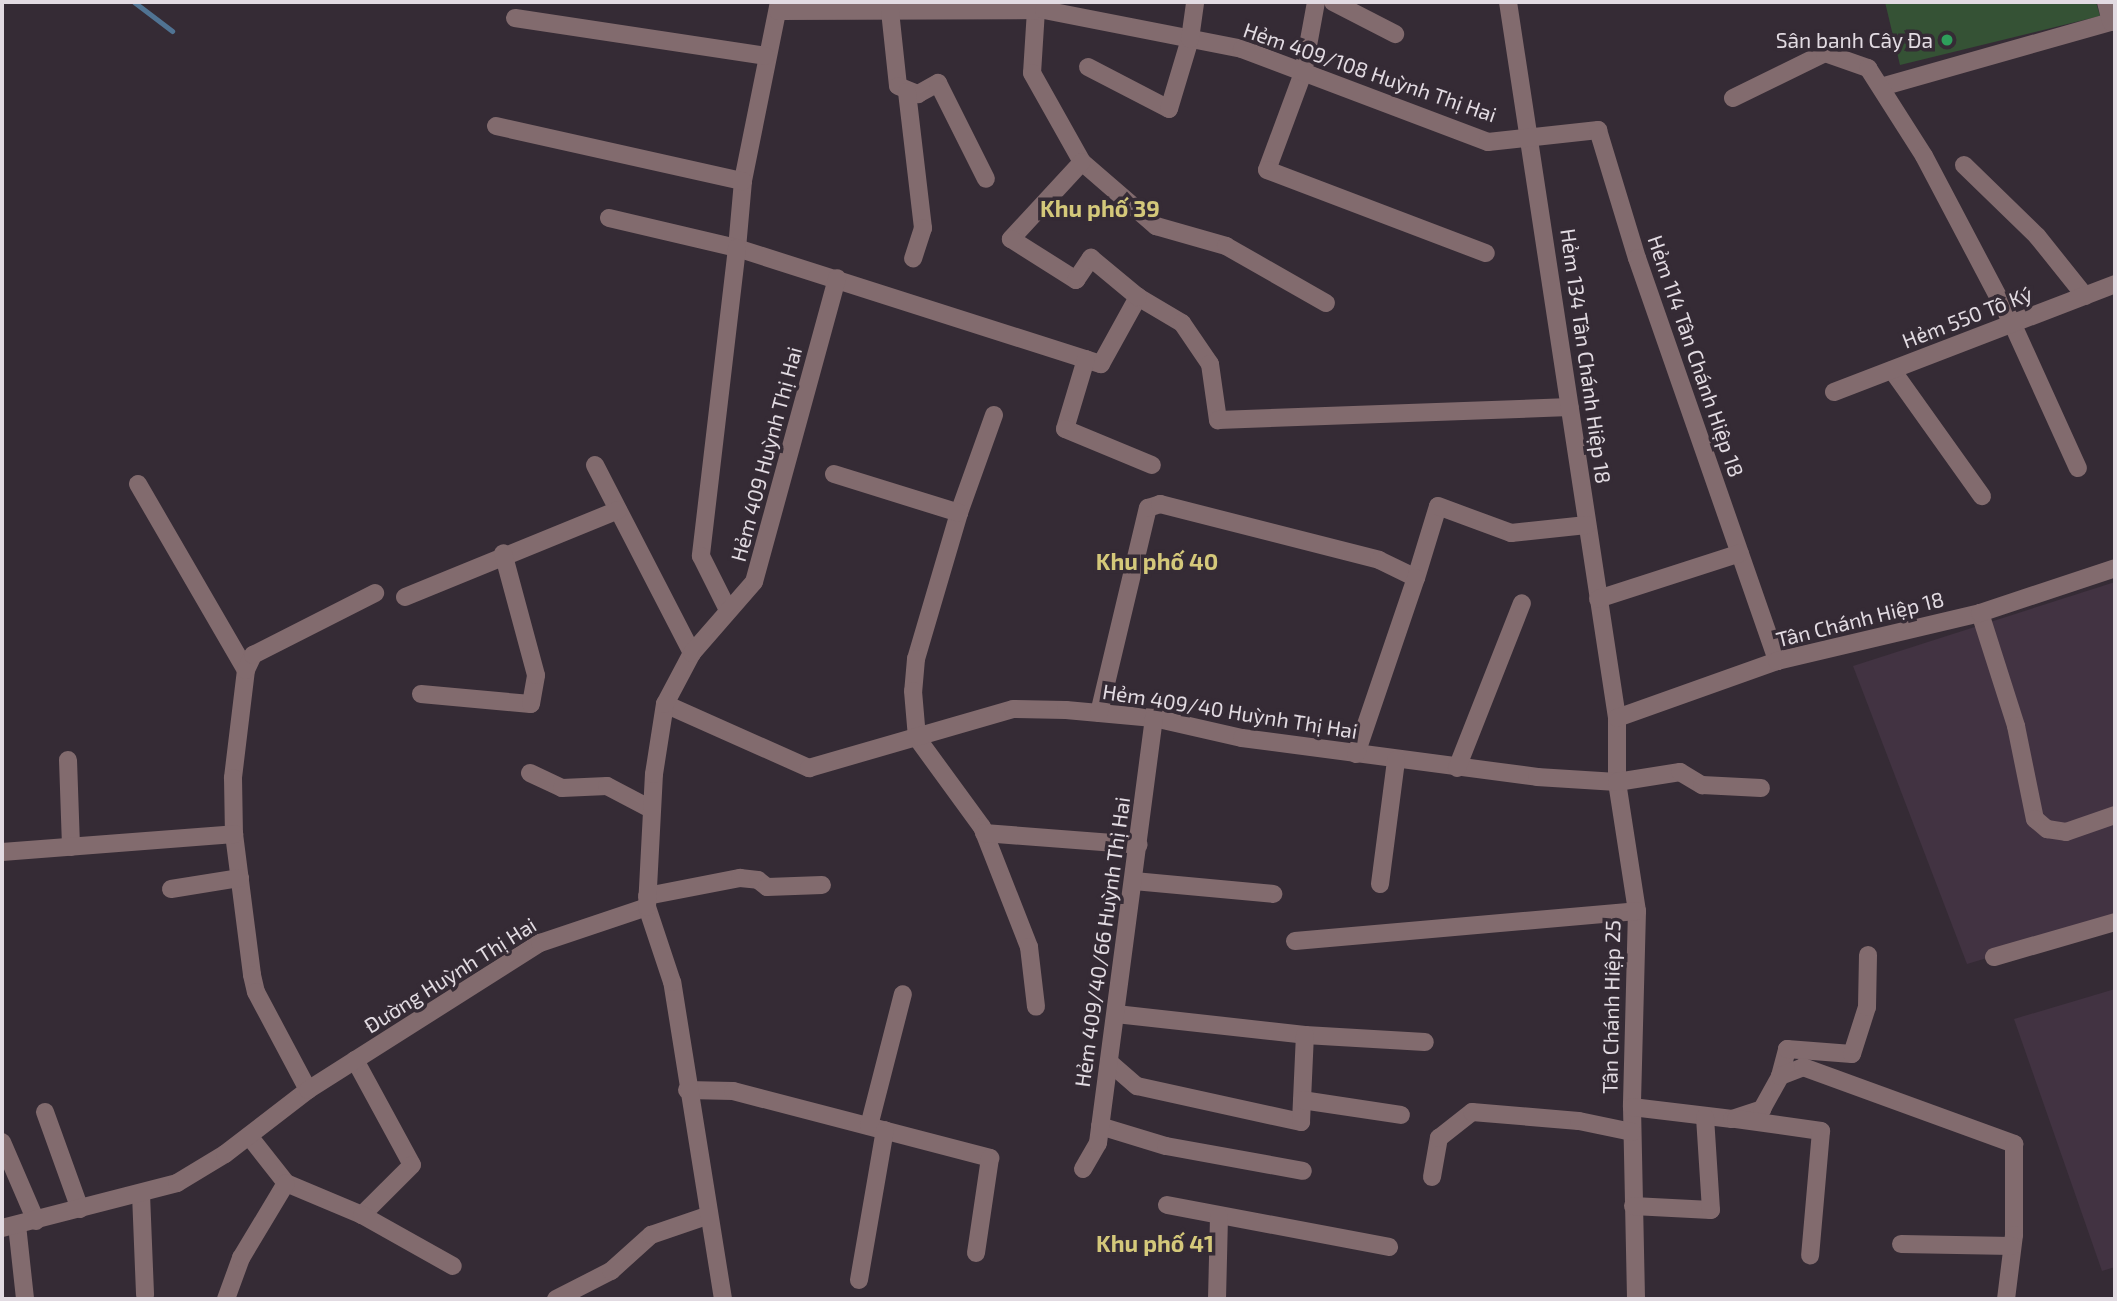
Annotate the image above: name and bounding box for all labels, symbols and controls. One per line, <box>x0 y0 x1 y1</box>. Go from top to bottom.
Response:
street label: Hẻm 409/108 Huỳnh Thị Hai <box>1240 17 1500 127</box>
place label: Sân banh Cây Đa <box>1775 27 1933 53</box>
marker: Sân banh Cây Đa <box>1939 32 1955 48</box>
district label: Khu phố 39 <box>1040 194 1160 222</box>
street label: Hẻm 134 Tân Chánh Hiệp 18 <box>1556 227 1616 485</box>
street label: Hẻm 114 Tân Chánh Hiệp 18 <box>1643 232 1749 480</box>
street label: Hẻm 550 Tô Ký <box>1898 281 2036 353</box>
street label: Hẻm 409 Huỳnh Thị Hai <box>725 344 807 564</box>
district label: Khu phố 40 <box>1096 547 1218 575</box>
street label: Tân Chánh Hiệp 18 <box>1774 586 1946 652</box>
street label: Hẻm 409/40 Huỳnh Thị Hai <box>1100 678 1360 744</box>
street label: Hẻm 409/40/66 Huỳnh Thị Hai <box>1069 795 1135 1089</box>
street label: Đường Huỳnh Thị Hai <box>359 912 541 1038</box>
street label: Tân Chánh Hiệp 25 <box>1597 920 1625 1094</box>
district label: Khu phố 41 <box>1096 1229 1214 1257</box>

